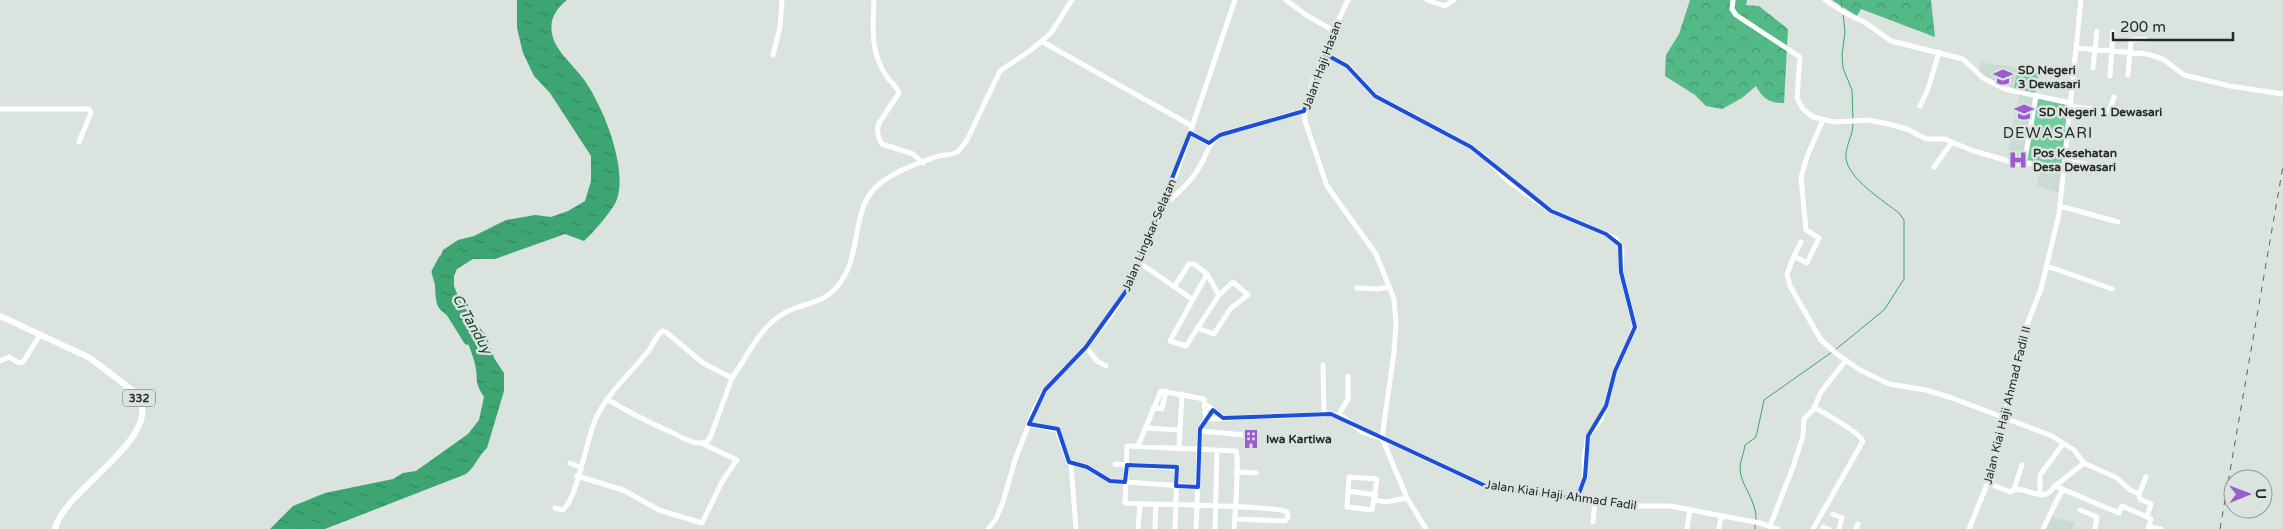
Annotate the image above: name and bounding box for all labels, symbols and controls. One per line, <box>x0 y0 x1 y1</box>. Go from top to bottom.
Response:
scale bar <box>2113 10 2233 42</box>
text: 200 m <box>2120 18 2166 36</box>
street label: Jalan Haji Hasan <box>1300 19 1344 111</box>
place label: SD Negeri 3 Dewasari <box>2018 63 2080 91</box>
school or university icon: SD Negeri 3 Dewasari <box>1992 66 2014 88</box>
school or university icon: SD Negeri 1 Dewasari <box>2013 101 2035 123</box>
place label: SD Negeri 1 Dewasari <box>2039 105 2162 120</box>
district label: DEWASARI <box>2003 124 2093 142</box>
place label: Pos Kesehatan Desa Dewasari <box>2033 146 2117 174</box>
hospital icon: Pos Kesehatan Desa Dewasari <box>2007 149 2029 171</box>
street label: Jalan Lingkar Selatan <box>1119 177 1179 293</box>
water label: Ci Tanduy <box>449 291 496 358</box>
street label: Jalan Kiai Haji Ahmad Fadil II <box>1981 324 2033 486</box>
road number: 332 <box>123 389 155 406</box>
building icon: Iwa Kartiwa <box>1240 428 1262 450</box>
place label: Iwa Kartiwa <box>1266 432 1332 446</box>
north arrow <box>2223 469 2273 519</box>
street label: Jalan Kiai Haji Ahmad Fadil <box>1484 477 1638 513</box>
text: U <box>2252 488 2269 499</box>

